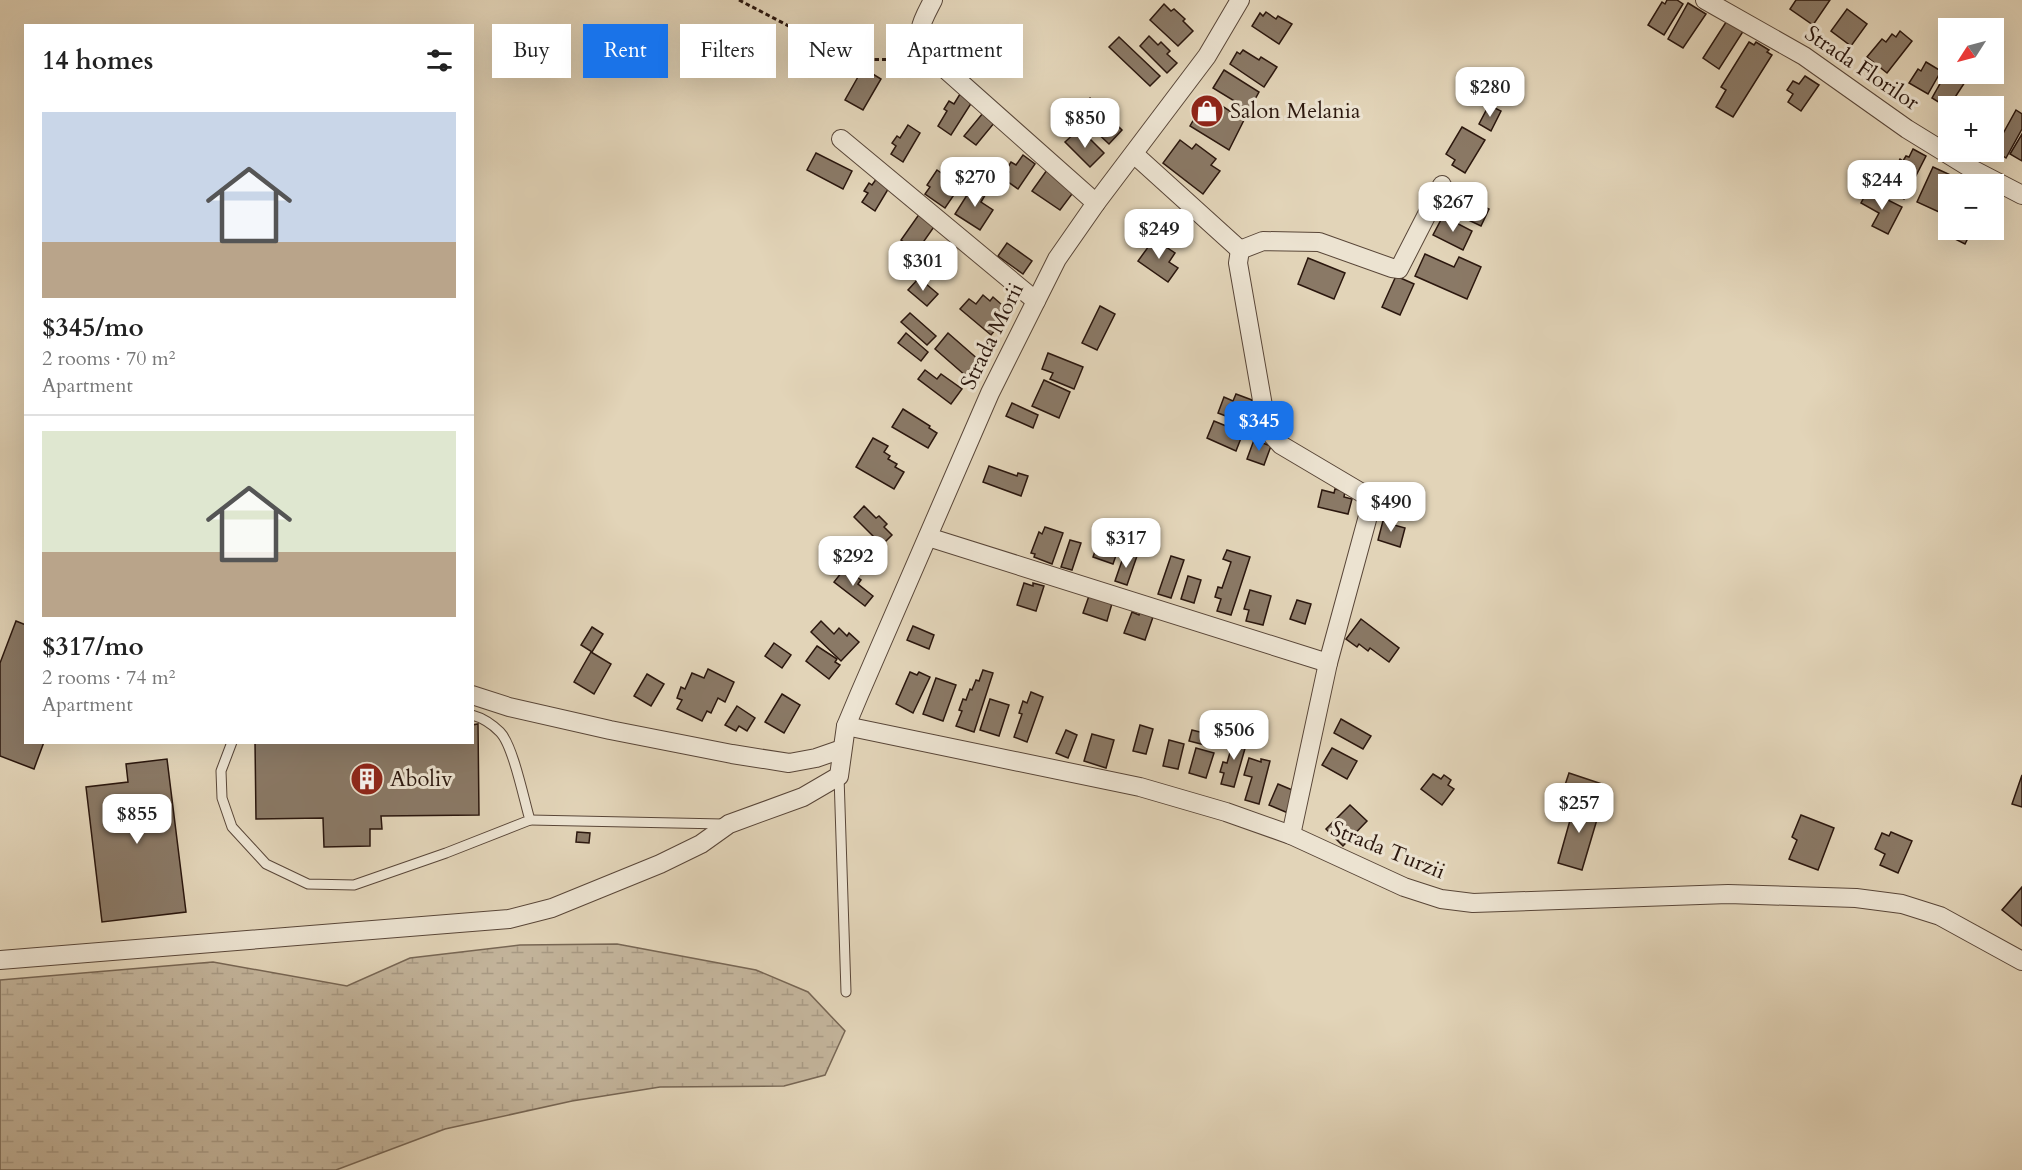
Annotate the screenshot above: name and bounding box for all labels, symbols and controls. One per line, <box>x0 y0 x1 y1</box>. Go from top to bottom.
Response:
north arrow <box>1938 18 2004 84</box>
map controls <box>1938 18 2004 240</box>
street label: Strada Florilor <box>1799 19 1926 118</box>
chip: Buy <box>492 24 571 78</box>
chip: Rent <box>583 24 668 78</box>
chip: Filters <box>680 24 776 78</box>
chip: New <box>788 24 874 78</box>
chip: Apartment <box>886 24 1023 78</box>
text: 14 homes <box>42 43 153 78</box>
icon: filters <box>423 44 456 77</box>
pin: $280 <box>1454 67 1526 118</box>
text: $280 <box>1470 73 1510 100</box>
shop icon: Salon Melania <box>1189 93 1225 129</box>
place label: Salon Melania <box>1230 96 1361 126</box>
button: + <box>1938 96 2004 162</box>
pin: $850 <box>1049 98 1121 149</box>
text: $850 <box>1065 104 1105 131</box>
icon: home <box>195 151 303 259</box>
pin: $270 <box>939 157 1011 208</box>
pin: $244 <box>1846 160 1918 211</box>
text: $270 <box>955 163 995 190</box>
text: $244 <box>1862 166 1902 193</box>
button: − <box>1938 174 2004 240</box>
pin: $267 <box>1417 182 1489 233</box>
text: $267 <box>1433 188 1473 215</box>
pin: $249 <box>1123 209 1195 260</box>
text: $249 <box>1139 215 1179 242</box>
pin: $301 <box>887 241 959 292</box>
text: $301 <box>903 247 943 274</box>
street label: Strada Morii <box>953 277 1031 395</box>
text: $345/mo <box>42 310 144 345</box>
text: 2 rooms · 70 m² <box>42 345 175 372</box>
text: Apartment <box>42 372 133 399</box>
pin: $345 <box>1223 401 1295 452</box>
text: $345 <box>1239 407 1279 434</box>
icon: home <box>195 470 303 578</box>
pin: $490 <box>1355 482 1427 533</box>
text: $490 <box>1371 488 1411 515</box>
pin: $317 <box>1090 518 1162 569</box>
text: $317 <box>1106 524 1146 551</box>
pin: $292 <box>817 536 889 587</box>
text: $292 <box>833 542 873 569</box>
text: $317/mo <box>42 629 144 664</box>
text: 2 rooms · 74 m² <box>42 664 175 691</box>
text: Apartment <box>42 691 133 718</box>
pin: $506 <box>1198 710 1270 761</box>
text: $506 <box>1214 716 1254 743</box>
building icon: Aboliv <box>349 761 385 797</box>
place label: Aboliv <box>390 764 453 794</box>
pin: $257 <box>1543 783 1615 834</box>
text: $257 <box>1559 789 1599 816</box>
pin: $855 <box>101 794 173 845</box>
text: $855 <box>117 800 157 827</box>
street label: Strada Turzii <box>1326 813 1450 887</box>

